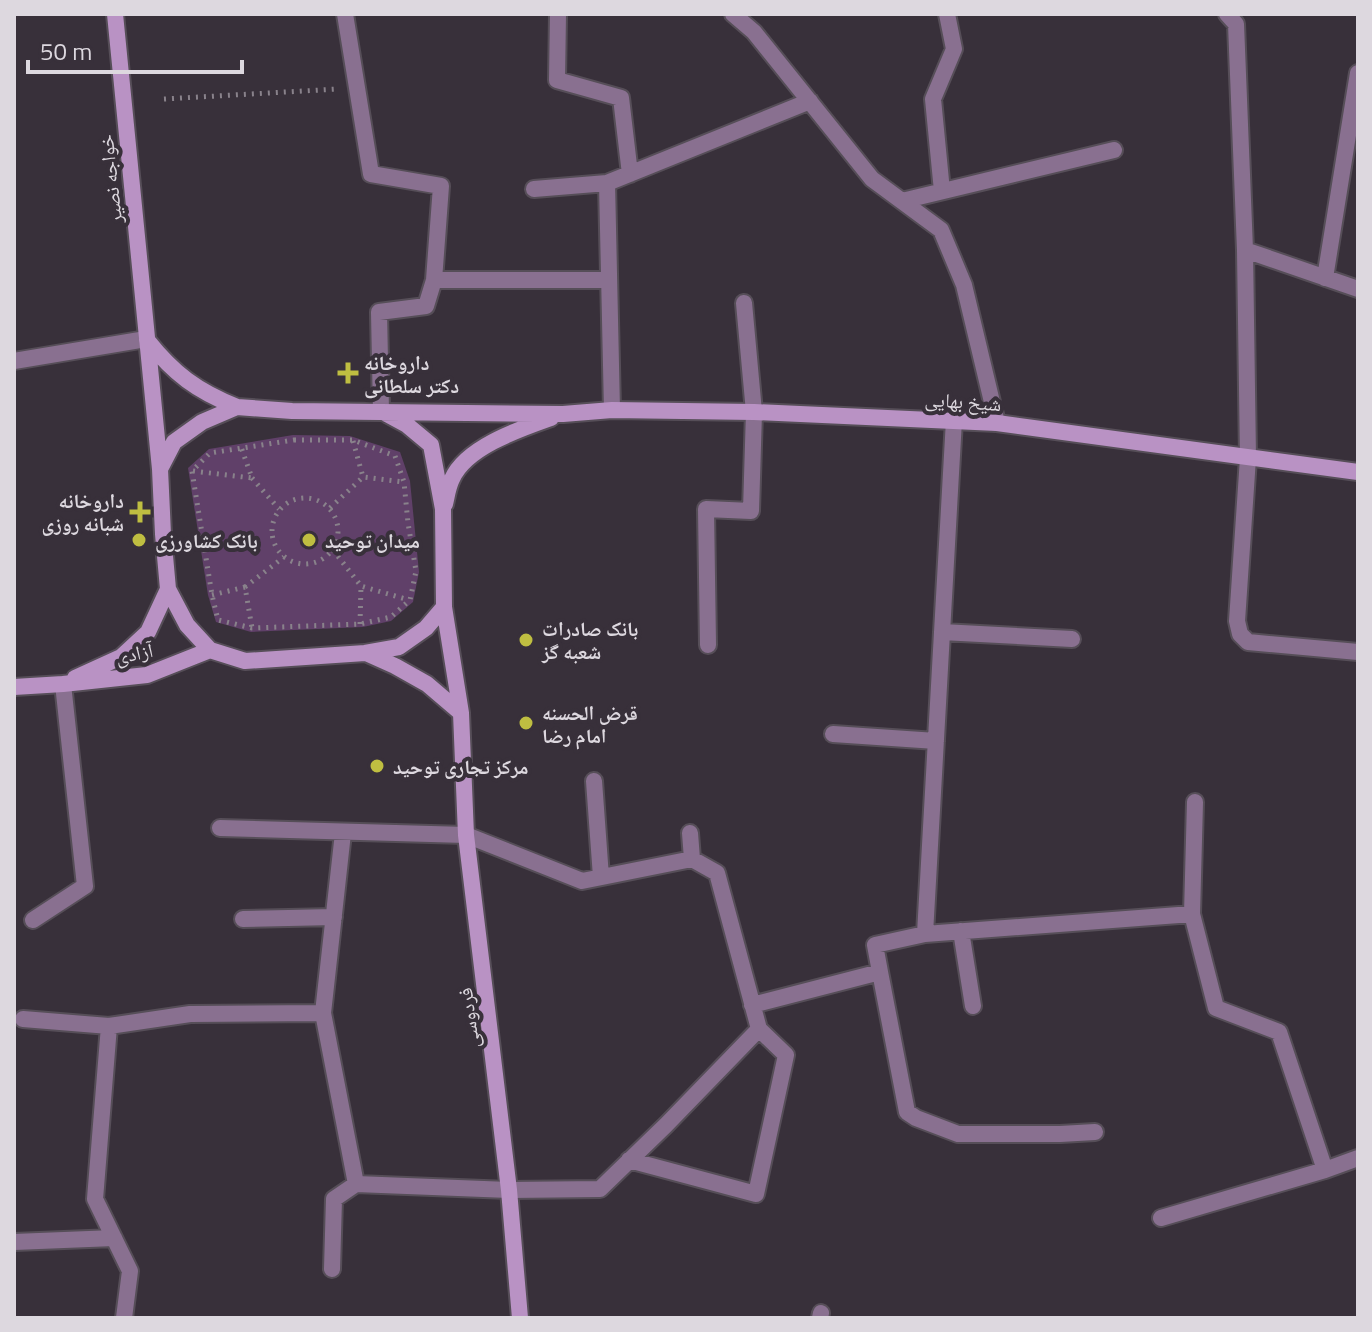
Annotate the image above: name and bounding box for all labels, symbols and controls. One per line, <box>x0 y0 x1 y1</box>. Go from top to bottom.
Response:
scale bar <box>28 24 242 74</box>
text: 50 m <box>40 33 92 69</box>
street label: خواجه نصیر <box>90 133 130 226</box>
place label: داروخانه دکتر سلطانی <box>364 347 459 401</box>
marker: داروخانه دکتر سلطانی <box>339 364 357 382</box>
street label: شیخ بهایی <box>924 383 1002 419</box>
place label: داروخانه شبانه روزی <box>41 485 124 539</box>
marker: داروخانه شبانه روزی <box>131 503 149 521</box>
place label: بانک کشاورزی <box>155 525 258 556</box>
place label: میدان توحید <box>325 525 420 556</box>
marker: بانک کشاورزی <box>130 531 148 549</box>
marker: میدان توحید <box>300 531 318 549</box>
place label: بانک صادرات شعبه گز <box>541 613 638 667</box>
marker: بانک صادرات شعبه گز <box>517 631 535 649</box>
street label: آزادی <box>112 634 157 672</box>
place label: قرض الحسنه امام رضا <box>542 697 638 751</box>
marker: قرض الحسنه امام رضا <box>517 714 535 732</box>
place label: مرکز تجاری توحید <box>393 751 528 782</box>
marker: مرکز تجاری توحید <box>368 757 386 775</box>
street label: فردوسی <box>449 986 487 1050</box>

